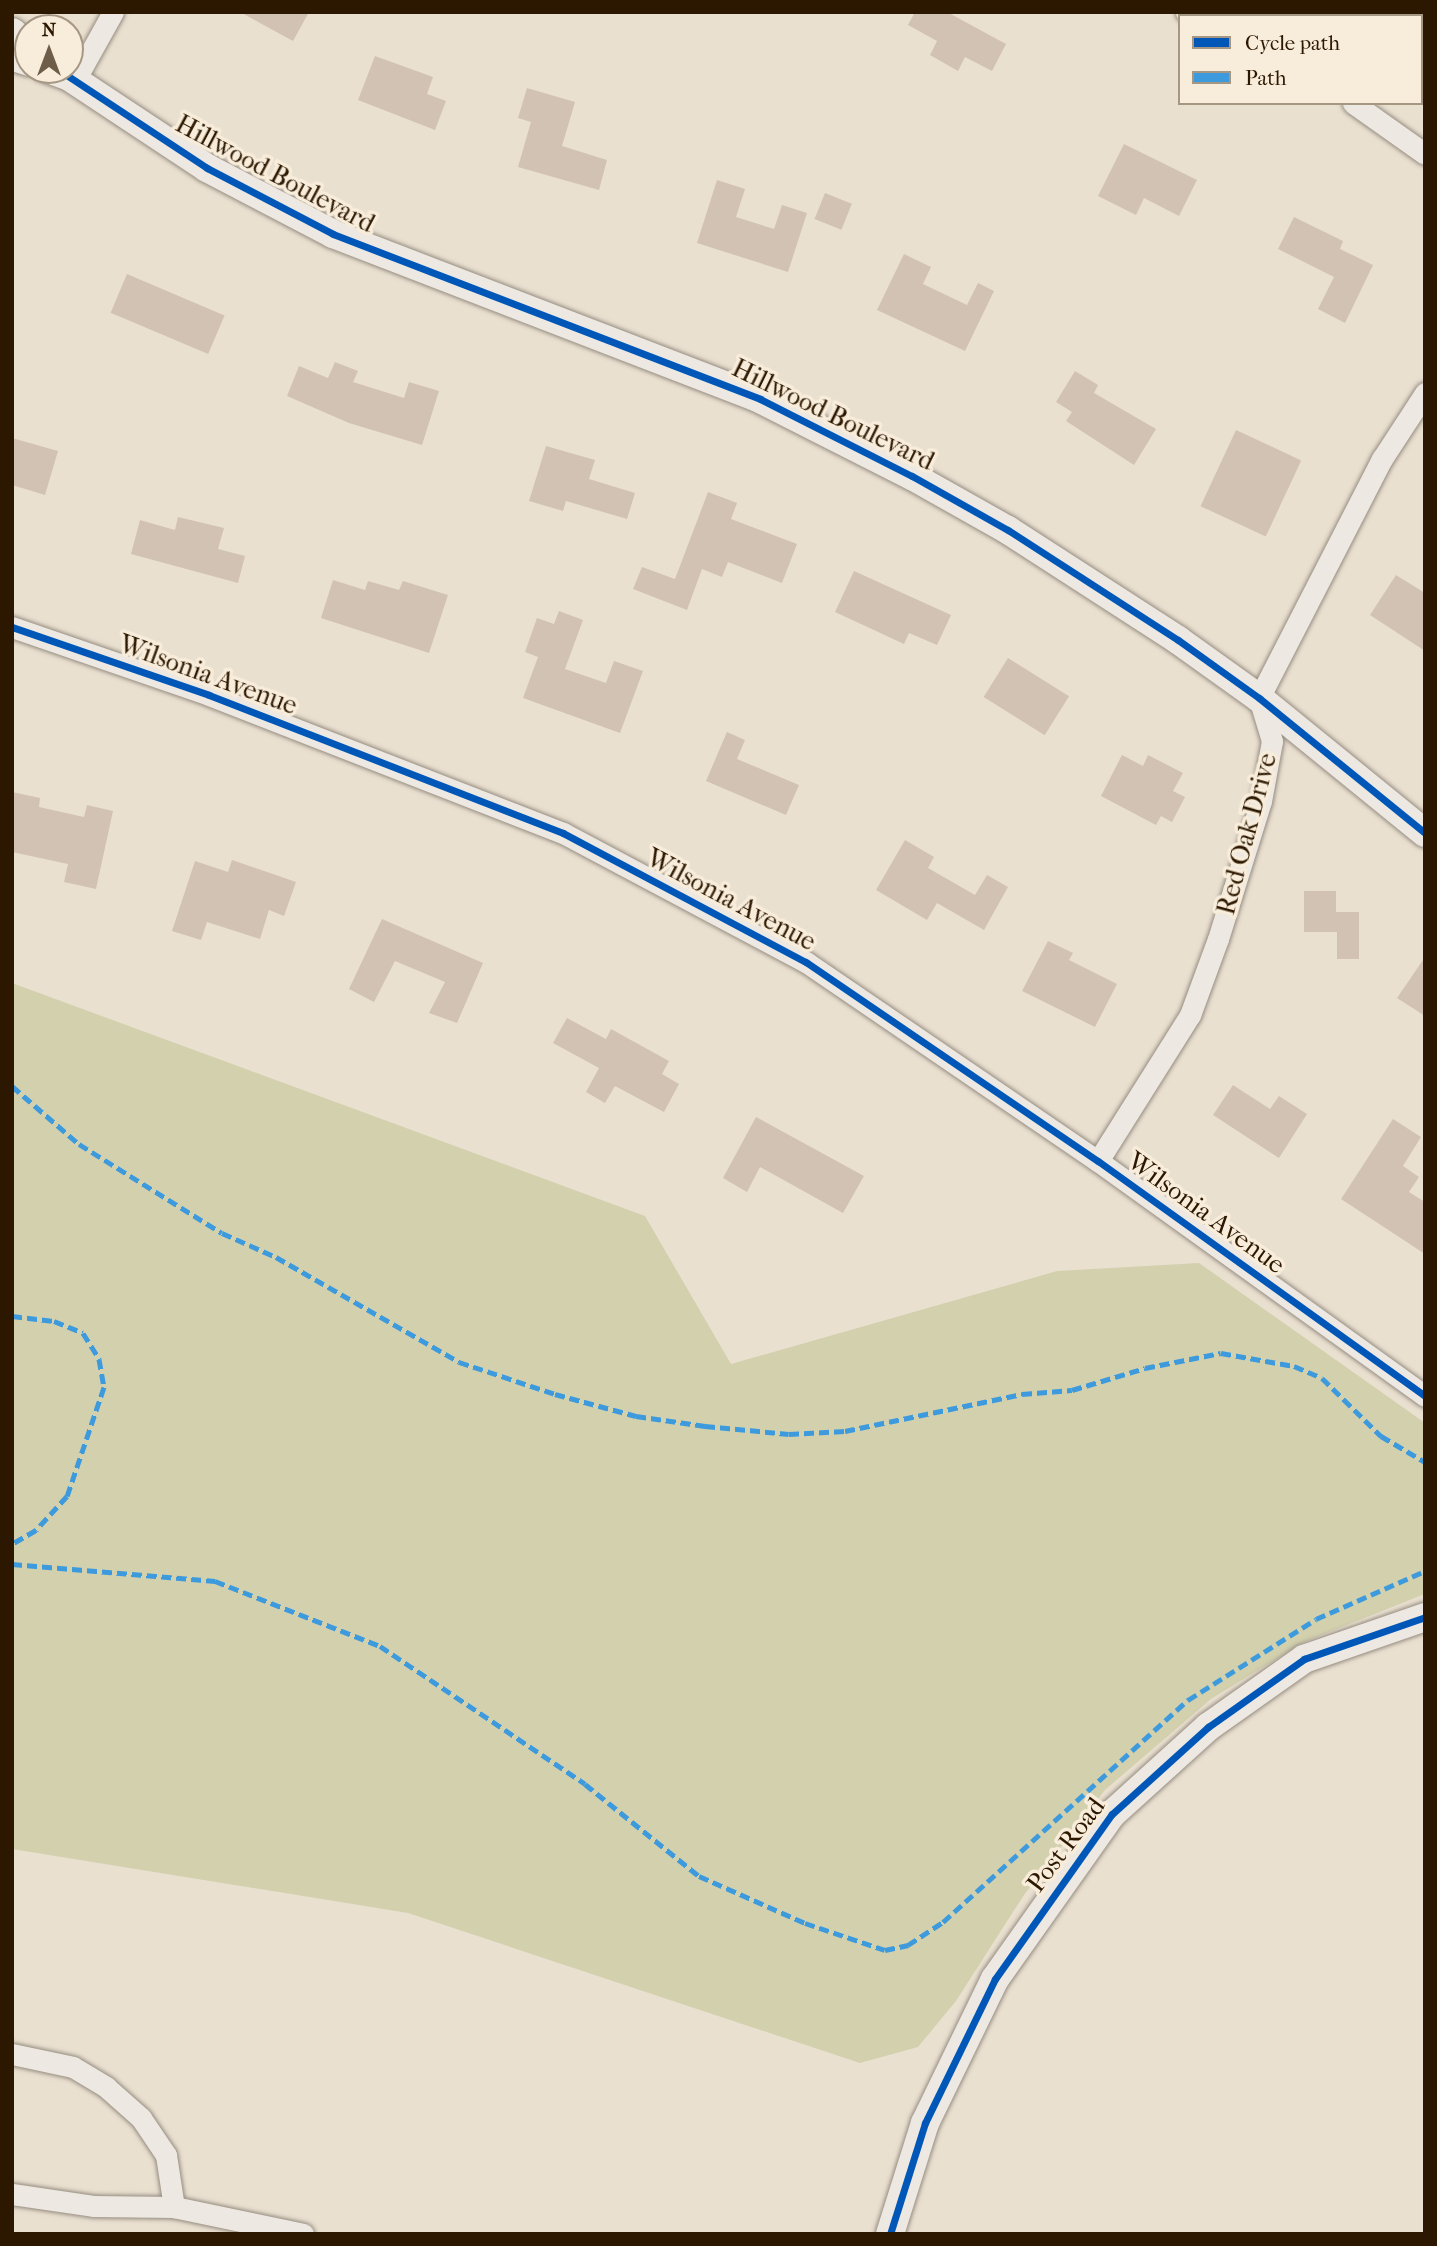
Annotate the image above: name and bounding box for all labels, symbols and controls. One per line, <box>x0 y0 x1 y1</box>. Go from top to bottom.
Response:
north arrow <box>14 14 84 84</box>
legend <box>1178 14 1423 105</box>
text: N <box>42 19 56 41</box>
text: Cycle path <box>1245 31 1340 55</box>
text: Path <box>1245 66 1286 90</box>
street label: Hillwood Boulevard <box>170 108 380 240</box>
street label: Hillwood Boulevard <box>727 353 939 477</box>
street label: Wilsonia Avenue <box>115 628 301 722</box>
street label: Red Oak Drive <box>1210 750 1284 918</box>
street label: Wilsonia Avenue <box>641 842 821 958</box>
street label: Wilsonia Avenue <box>1121 1145 1291 1281</box>
street label: Post Road <box>1020 1791 1112 1899</box>

